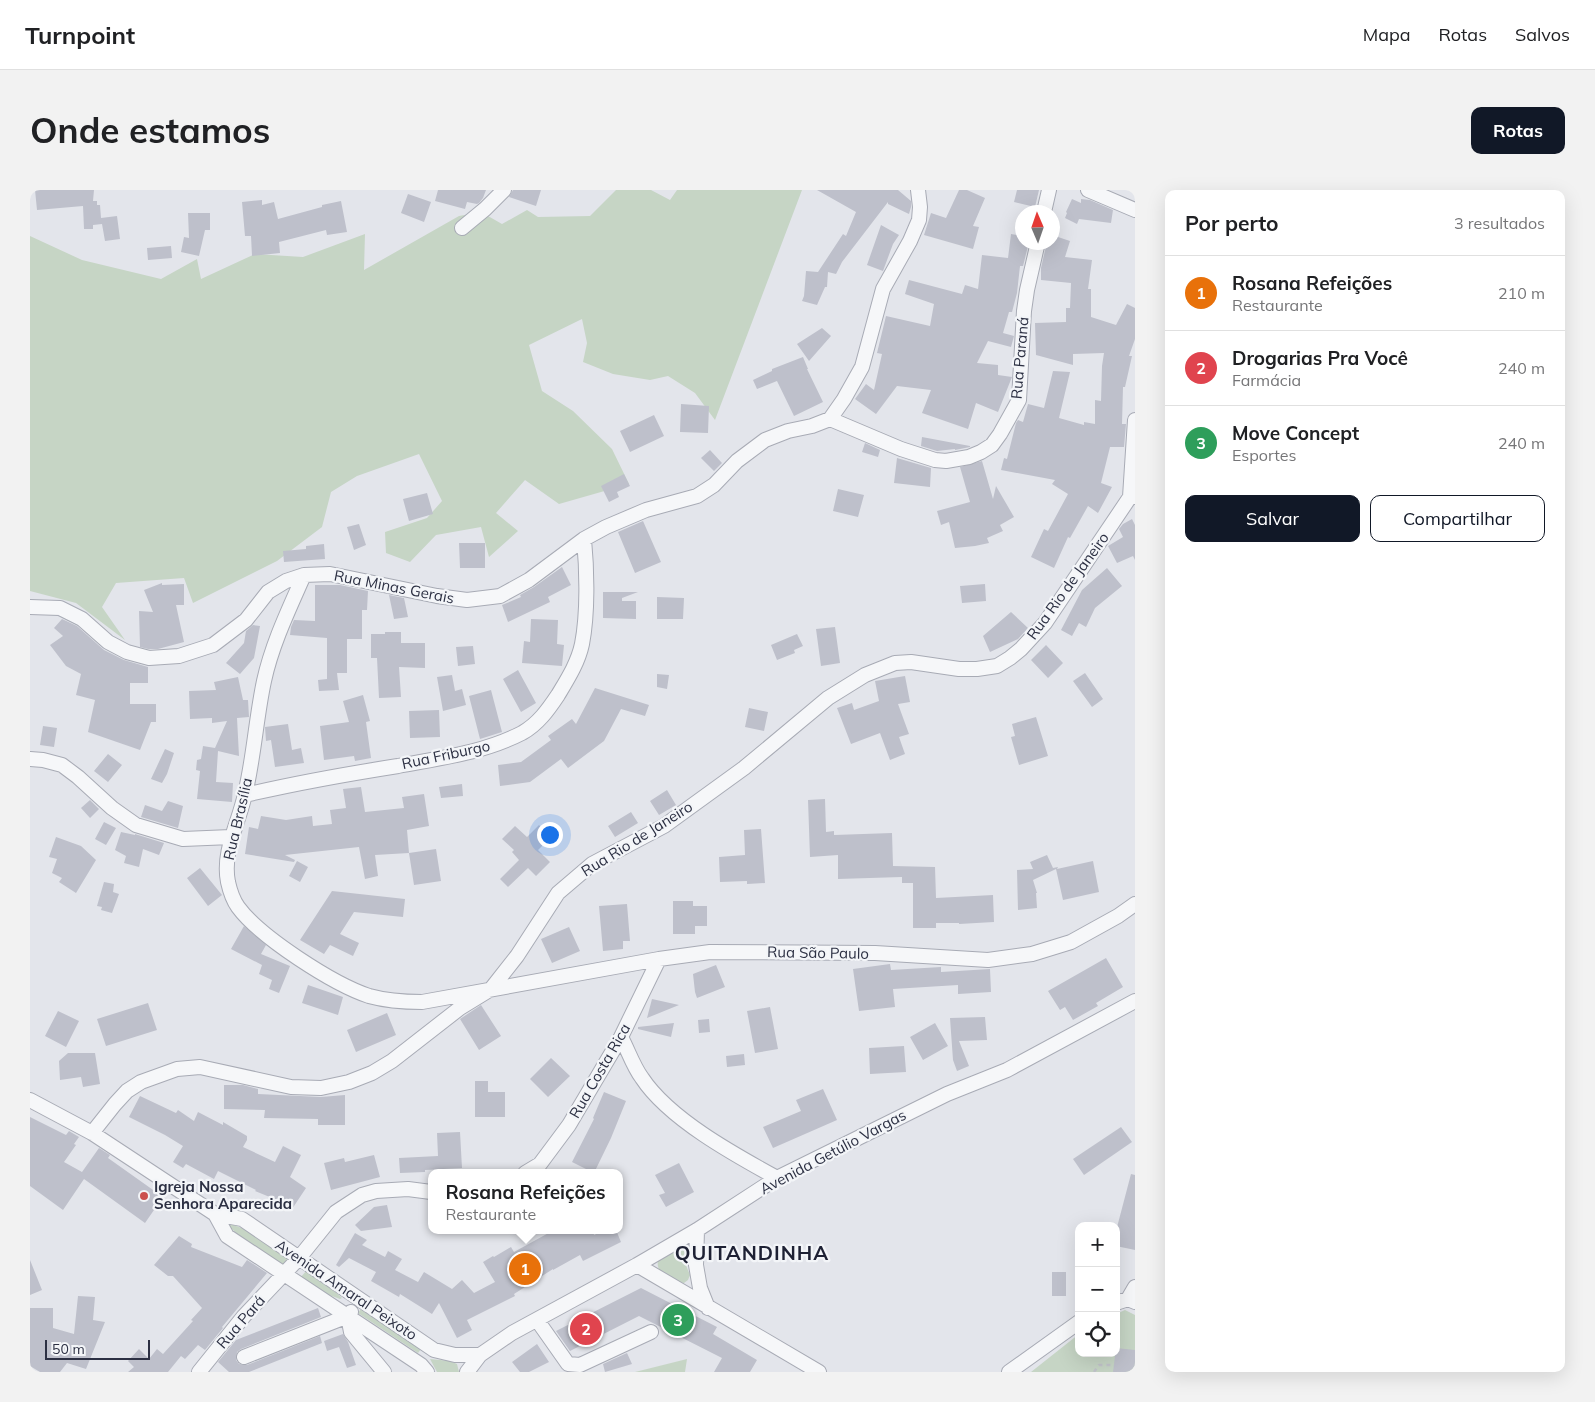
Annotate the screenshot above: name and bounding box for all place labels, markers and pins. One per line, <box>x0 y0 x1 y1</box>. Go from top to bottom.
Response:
place label: Igreja Nossa Senhora Aparecida <box>154 1177 292 1213</box>
marker: Igreja Nossa Senhora Aparecida <box>138 1190 150 1202</box>
pin: 1 <box>509 1250 541 1288</box>
pin: 3 <box>662 1301 694 1339</box>
pin: 2 <box>570 1310 602 1348</box>

